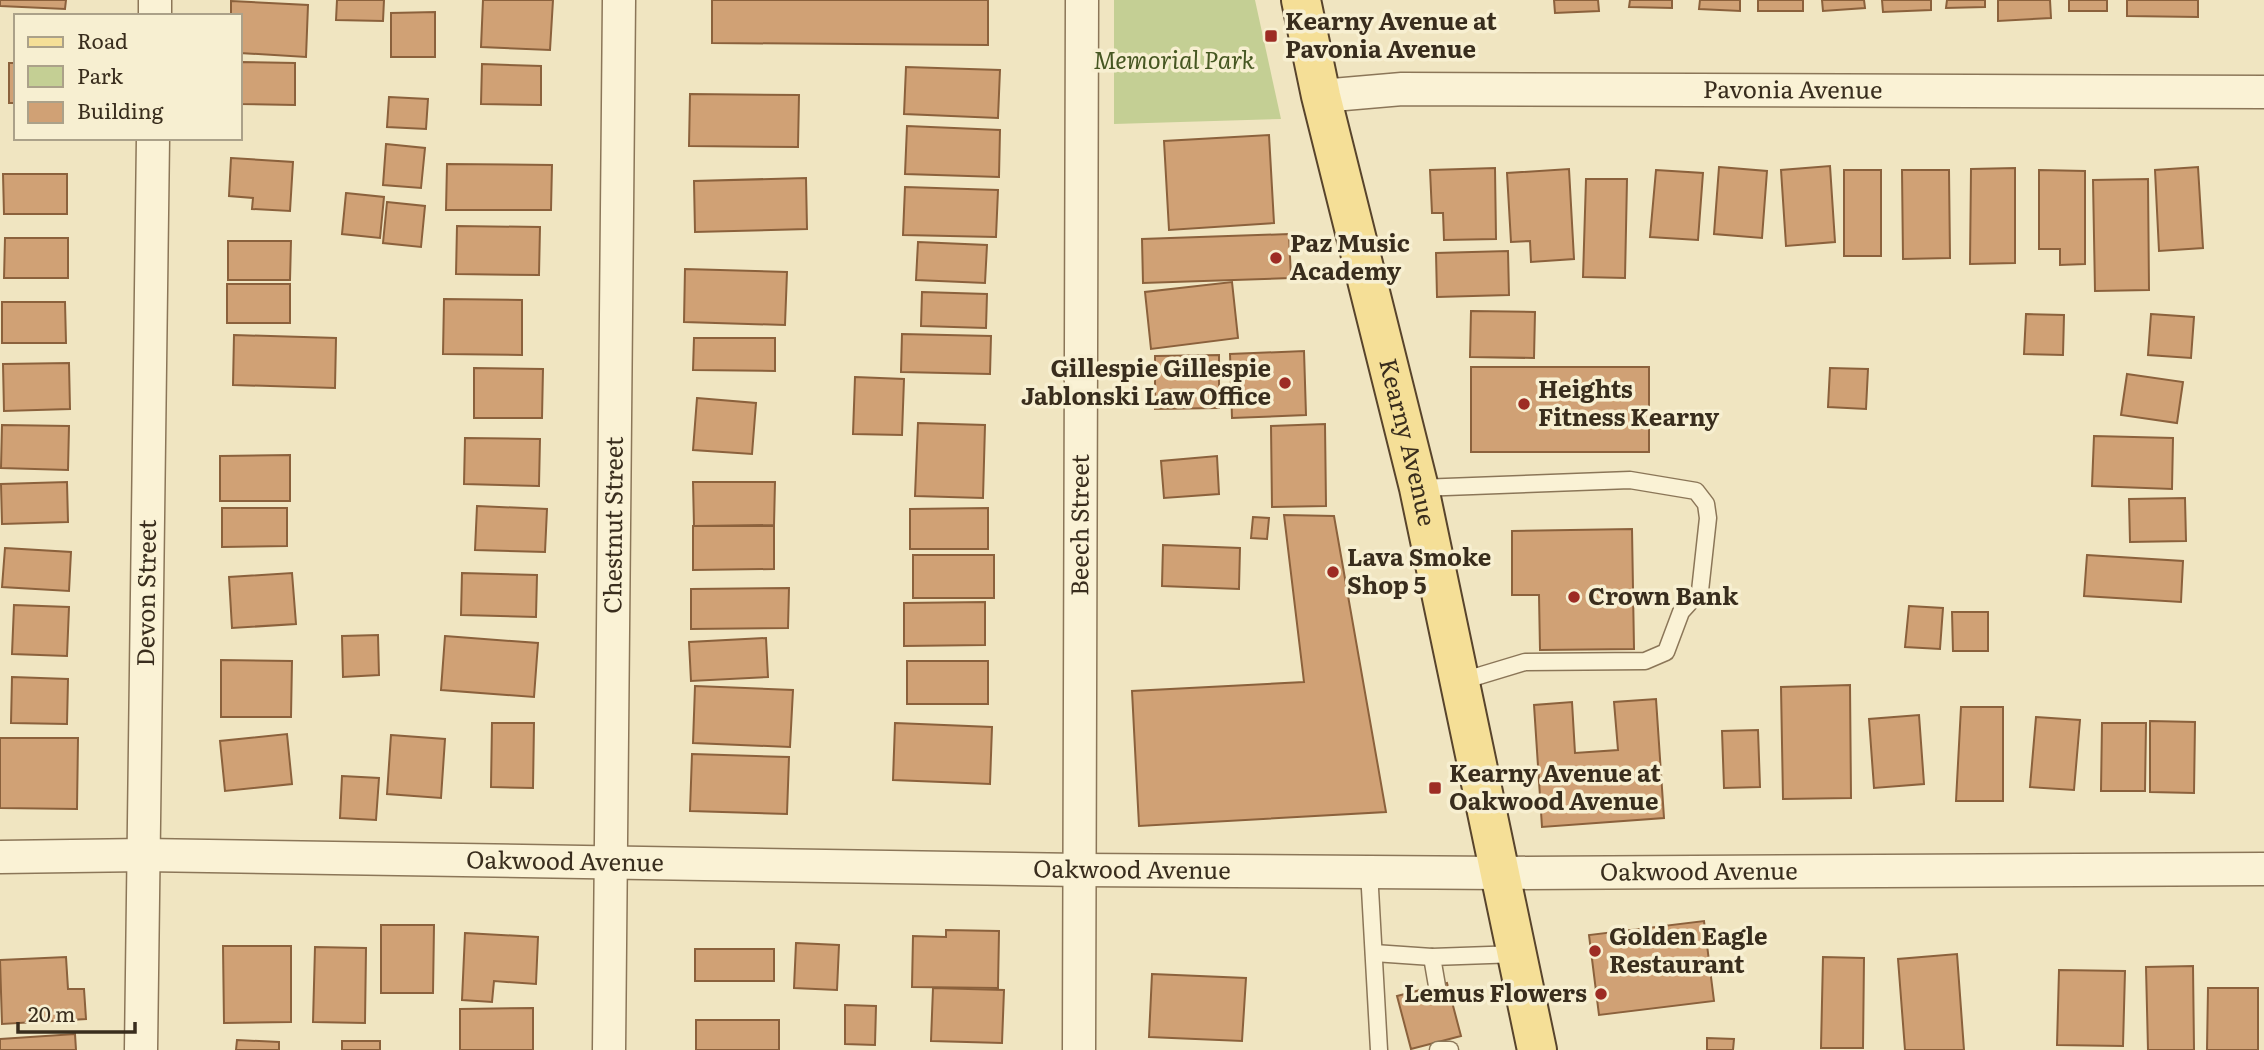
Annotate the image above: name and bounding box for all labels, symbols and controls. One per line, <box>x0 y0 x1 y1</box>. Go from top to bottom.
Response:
place label: Kearny Avenue at Pavonia Avenue <box>1285 2 1497 65</box>
legend <box>14 14 242 140</box>
text: Road <box>77 24 128 55</box>
marker: Kearny Avenue at Pavonia Avenue <box>1263 28 1279 44</box>
park label: Memorial Park <box>1093 41 1256 76</box>
text: Park <box>77 59 123 90</box>
street label: Pavonia Avenue <box>1703 70 1883 106</box>
text: Building <box>77 94 164 125</box>
place label: Paz Music Academy <box>1290 224 1410 287</box>
marker: Paz Music Academy <box>1268 250 1284 266</box>
place label: Gillespie Gillespie Jablonski Law Office <box>1021 349 1271 412</box>
street label: Kearny Avenue <box>1372 354 1447 529</box>
place label: Heights Fitness Kearny <box>1538 370 1719 433</box>
marker: Gillespie Gillespie Jablonski Law Office <box>1277 375 1293 391</box>
marker: Heights Fitness Kearny <box>1516 396 1532 412</box>
street label: Chestnut Street <box>593 436 630 614</box>
street label: Beech Street <box>1060 454 1096 596</box>
street label: Devon Street <box>126 519 163 667</box>
place label: Lava Smoke Shop 5 <box>1347 538 1491 601</box>
marker: Lava Smoke Shop 5 <box>1325 564 1341 580</box>
place label: Crown Bank <box>1588 577 1739 612</box>
marker: Crown Bank <box>1566 589 1582 605</box>
place label: Kearny Avenue at Oakwood Avenue <box>1449 754 1661 817</box>
marker: Kearny Avenue at Oakwood Avenue <box>1427 780 1443 796</box>
street label: Oakwood Avenue <box>466 840 664 878</box>
street label: Oakwood Avenue <box>1033 849 1231 886</box>
street label: Oakwood Avenue <box>1600 851 1798 887</box>
place label: Golden Eagle Restaurant <box>1609 917 1768 980</box>
marker: Golden Eagle Restaurant <box>1587 943 1603 959</box>
place label: Lemus Flowers <box>1404 974 1587 1009</box>
marker: Lemus Flowers <box>1593 986 1609 1002</box>
scale bar <box>18 990 135 1034</box>
text: 20 m <box>28 997 75 1028</box>

